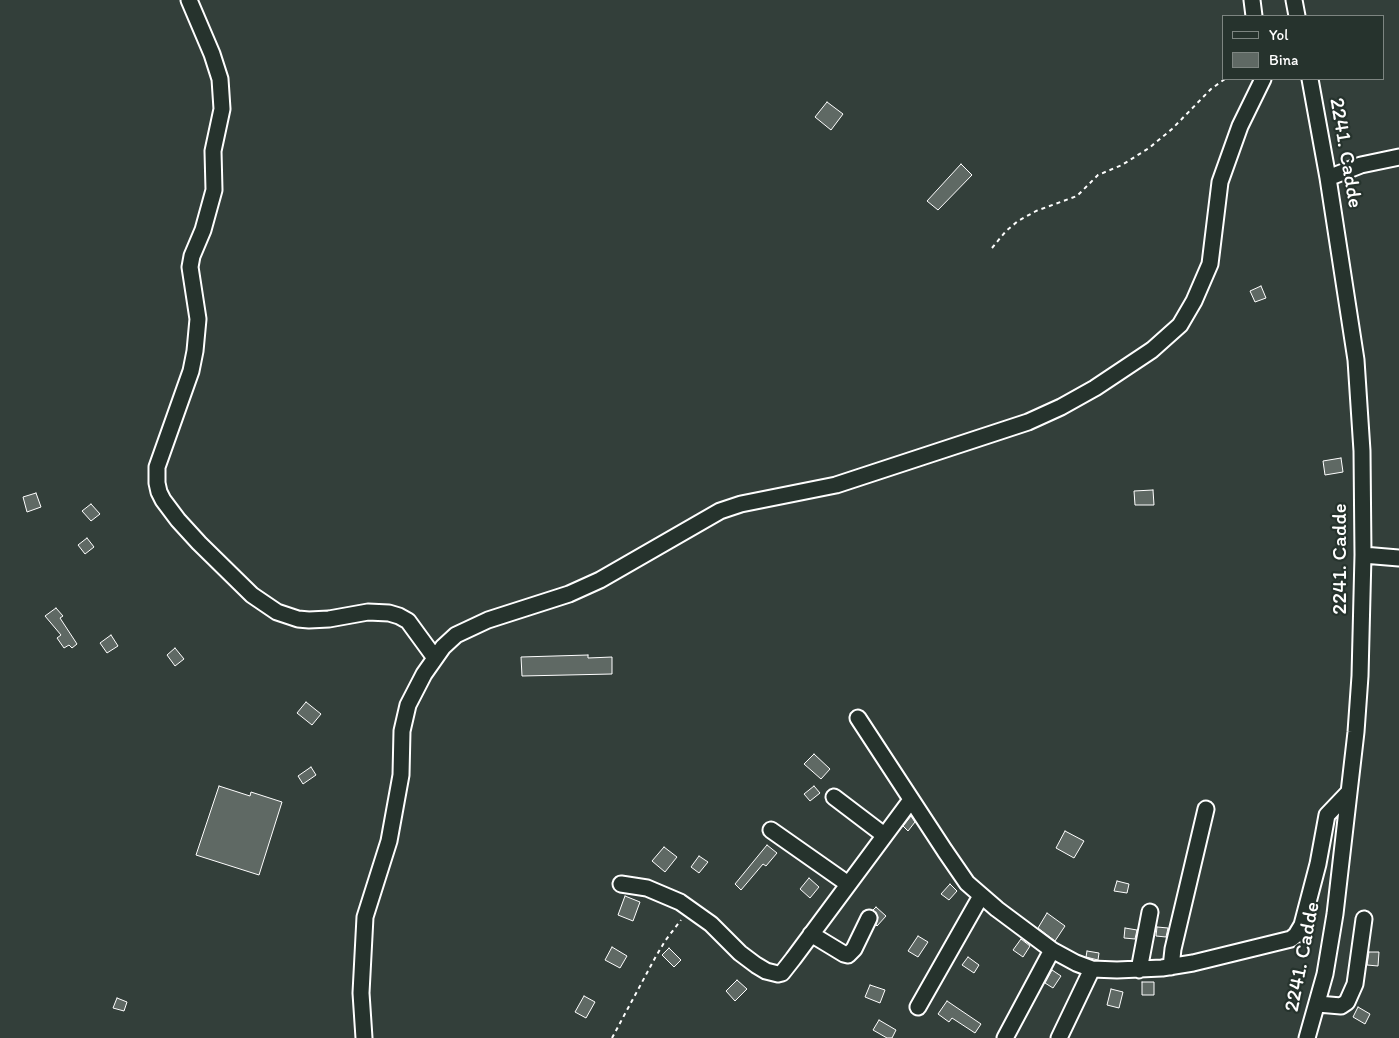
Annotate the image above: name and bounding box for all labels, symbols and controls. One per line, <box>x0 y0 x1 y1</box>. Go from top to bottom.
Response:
legend <box>1222 15 1384 80</box>
text: Yol <box>1269 26 1288 44</box>
text: Bina <box>1269 51 1298 69</box>
street label: 2241. Cadde <box>1323 96 1367 210</box>
street label: 2241. Cadde <box>1328 503 1354 615</box>
street label: 2241. Cadde <box>1280 900 1326 1014</box>

